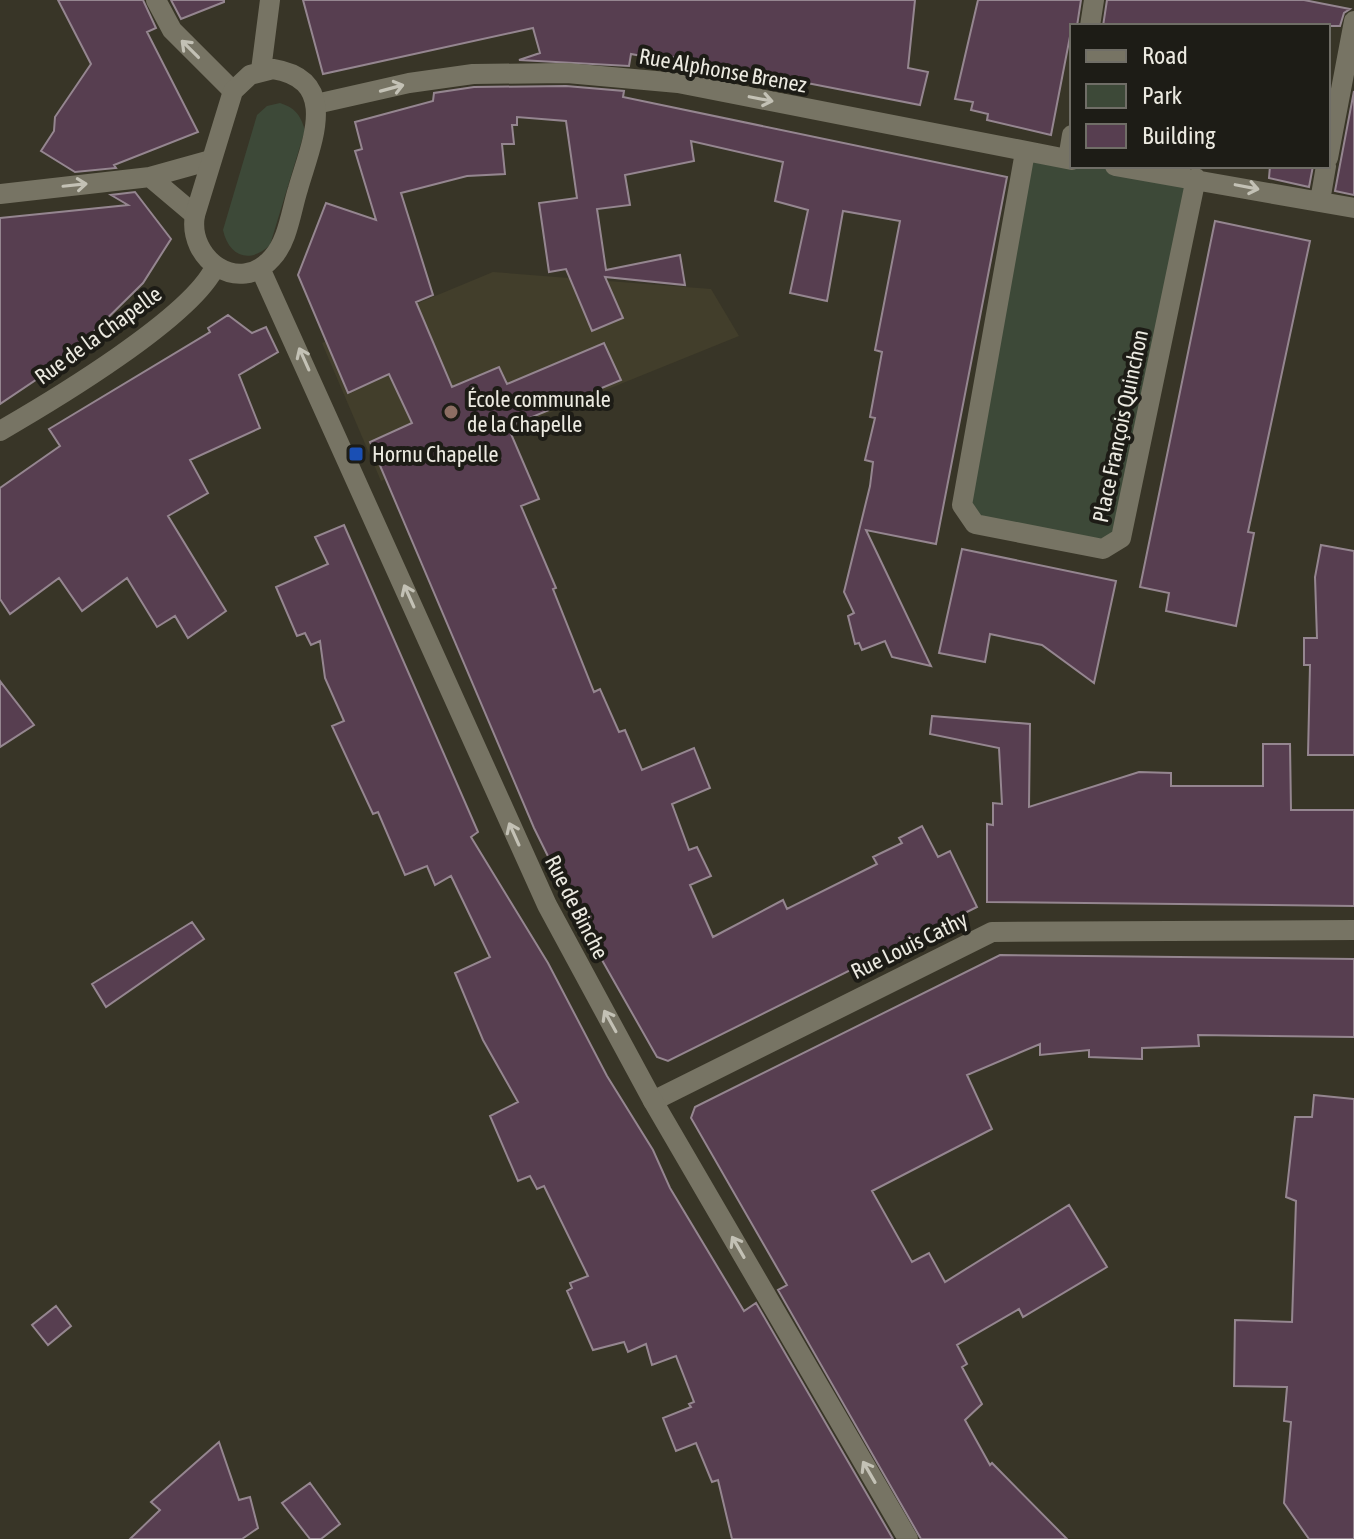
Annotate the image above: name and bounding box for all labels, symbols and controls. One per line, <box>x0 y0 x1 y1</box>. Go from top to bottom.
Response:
legend <box>1070 24 1330 168</box>
one-way arrow <box>181 40 200 59</box>
street label: Rue Alphonse Brenez <box>637 42 809 98</box>
text: Road <box>1142 42 1188 69</box>
one-way arrow <box>379 79 405 94</box>
text: Park <box>1142 82 1183 109</box>
one-way arrow <box>748 93 773 108</box>
text: Building <box>1142 122 1216 149</box>
one-way arrow <box>61 178 88 193</box>
one-way arrow <box>1234 181 1259 196</box>
street label: Rue de la Chapelle <box>30 280 166 390</box>
street label: Place François Quinchon <box>1087 327 1153 525</box>
one-way arrow <box>295 347 310 372</box>
place label: École communale de la Chapelle <box>467 386 611 437</box>
marker: École communale de la Chapelle <box>442 403 460 421</box>
place label: Hornu Chapelle <box>372 441 499 467</box>
marker: Hornu Chapelle <box>347 445 365 463</box>
one-way arrow <box>401 585 416 609</box>
one-way arrow <box>505 823 520 847</box>
street label: Rue de Binche <box>540 851 614 963</box>
street label: Rue Louis Cathy <box>847 906 971 984</box>
one-way arrow <box>602 1009 617 1033</box>
one-way arrow <box>730 1236 746 1259</box>
one-way arrow <box>860 1461 876 1484</box>

